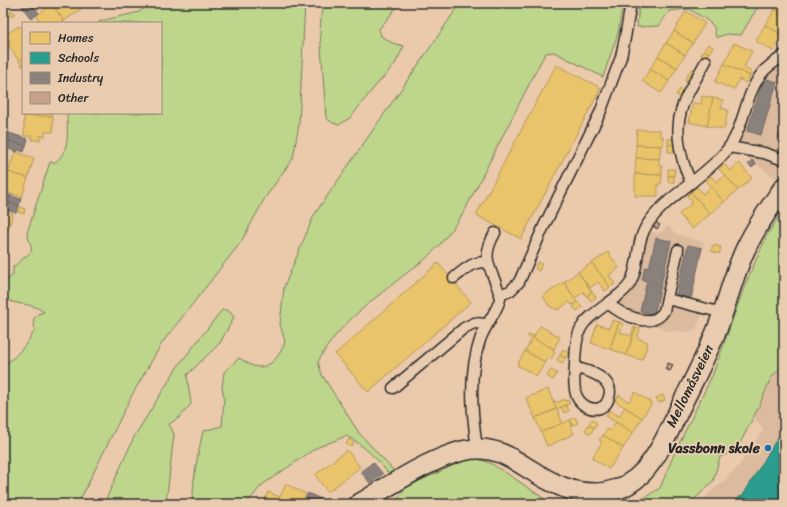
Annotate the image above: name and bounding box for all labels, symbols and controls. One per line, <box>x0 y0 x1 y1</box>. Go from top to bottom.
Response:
legend <box>22 22 162 114</box>
text: Homes <box>58 27 94 49</box>
text: Schools <box>58 47 99 69</box>
text: Industry <box>57 67 104 89</box>
text: Other <box>58 87 89 109</box>
street label: Mellomåsveien <box>659 340 721 432</box>
place label: Vassbonn skole <box>668 436 761 461</box>
marker: Vassbonn skole <box>763 443 773 453</box>

